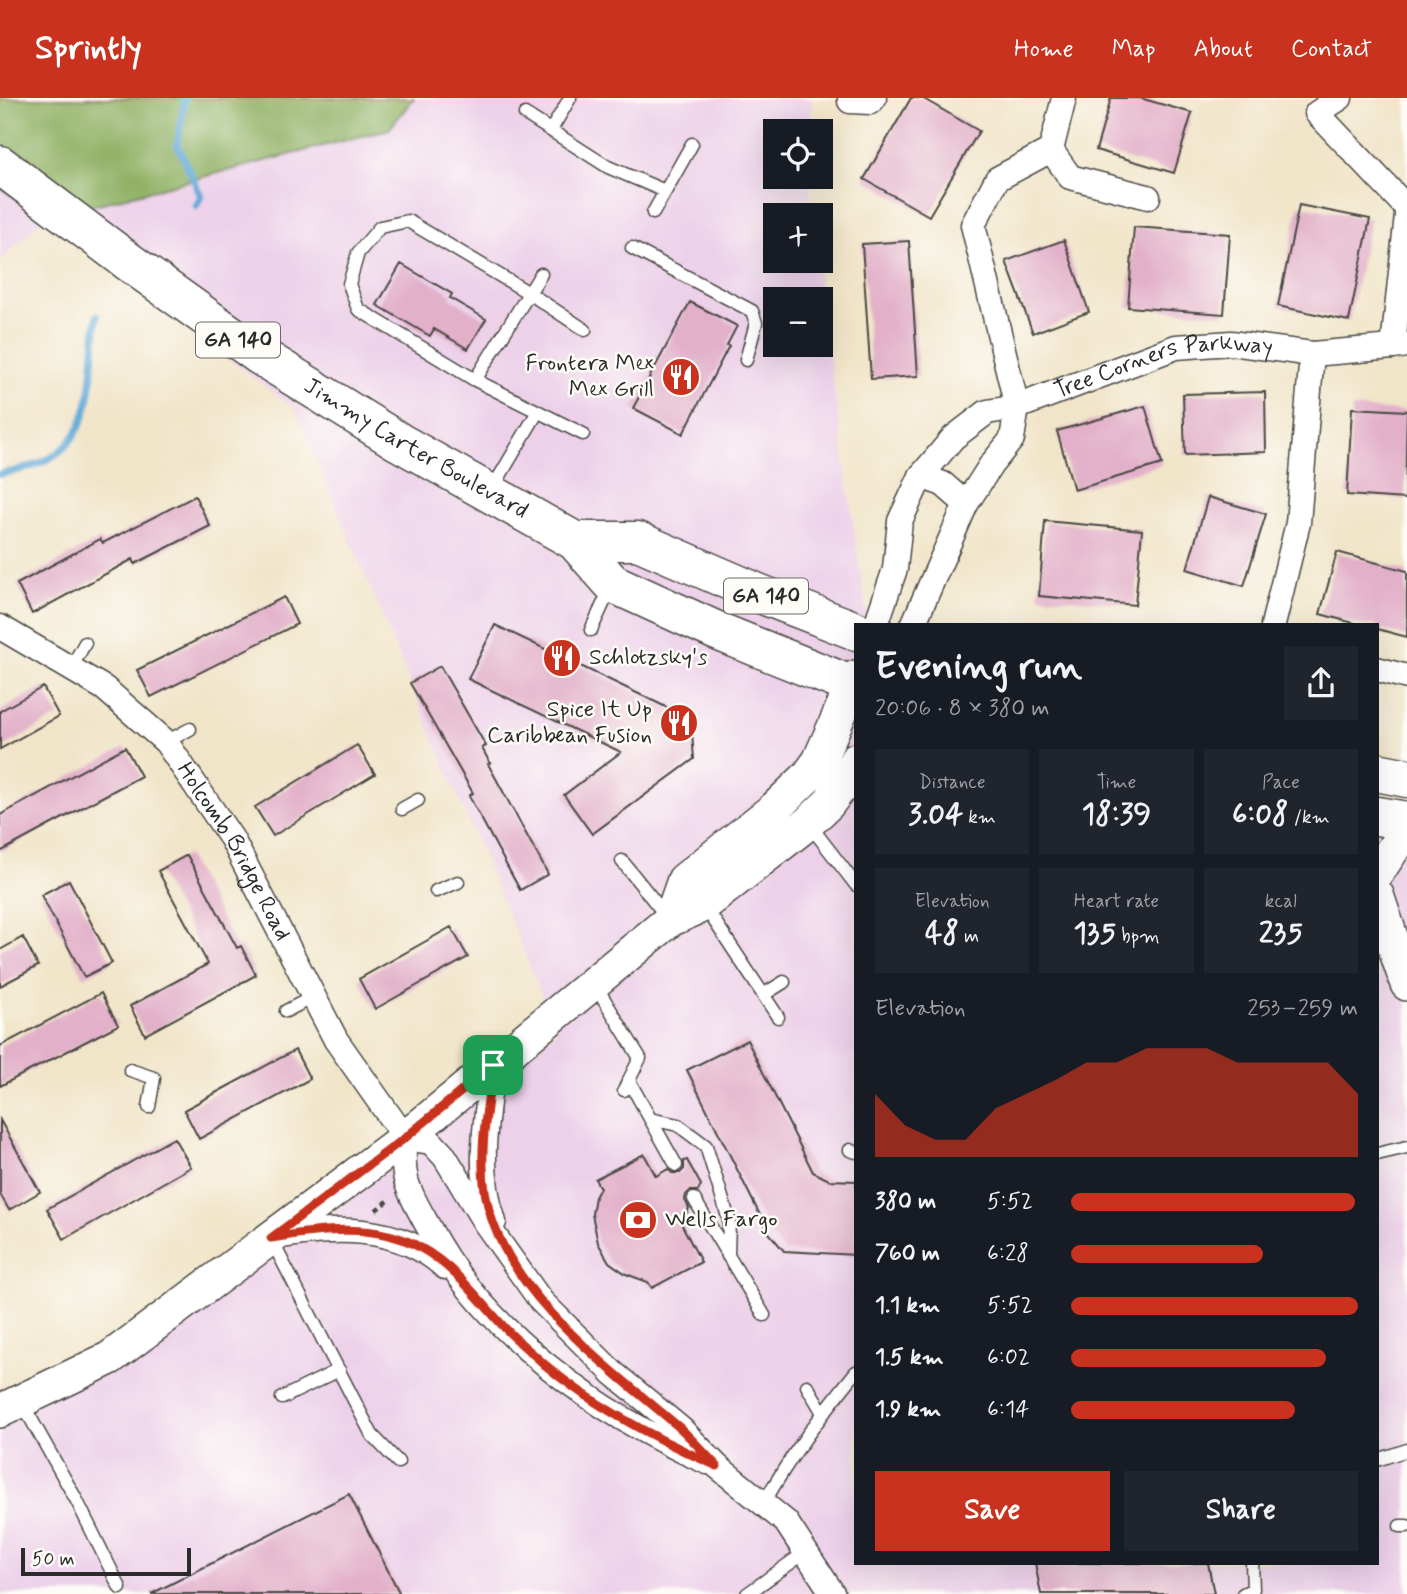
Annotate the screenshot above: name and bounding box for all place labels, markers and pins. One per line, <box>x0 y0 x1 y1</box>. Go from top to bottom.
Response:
place label: Frontera Mex Mex Grill <box>526 349 654 405</box>
restaurant icon: Frontera Mex Mex Grill <box>660 356 702 398</box>
restaurant icon: Schlotzsky's <box>541 637 583 679</box>
place label: Schlotzsky's <box>589 643 707 673</box>
place label: Spice It Up Caribbean Fusion <box>487 695 652 751</box>
restaurant icon: Spice It Up Caribbean Fusion <box>658 702 700 744</box>
pin <box>463 1035 523 1095</box>
bank icon: Wells Fargo <box>617 1199 659 1241</box>
place label: Wells Fargo <box>665 1205 778 1235</box>

